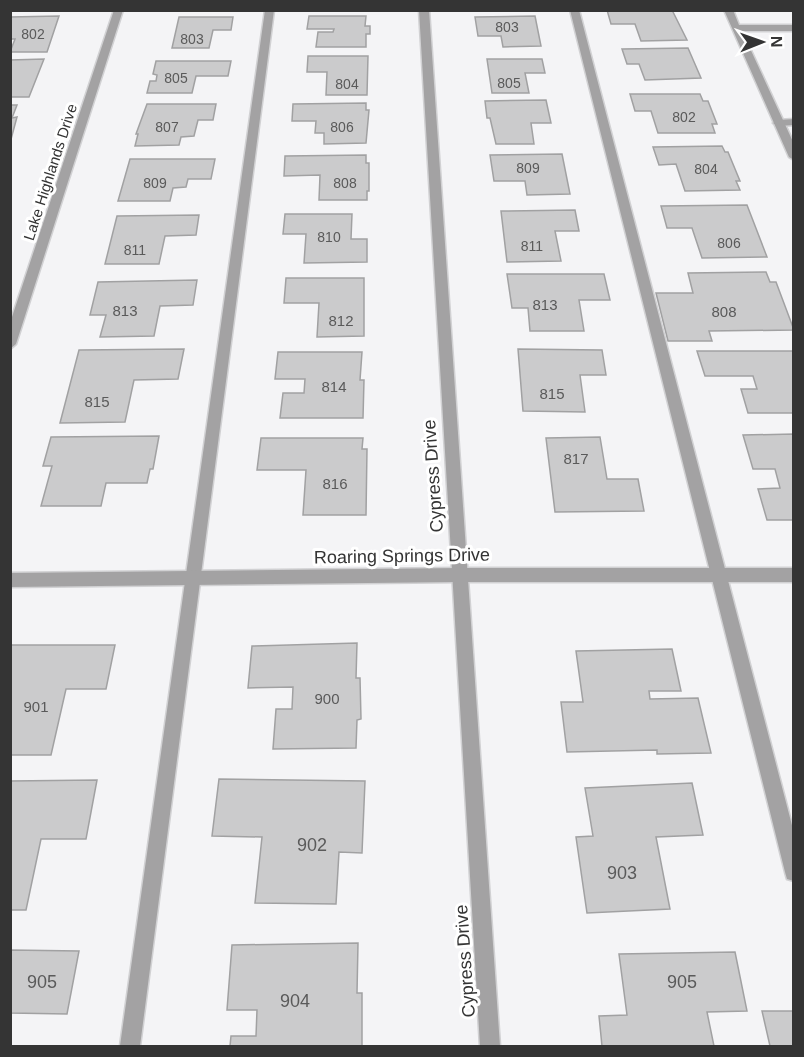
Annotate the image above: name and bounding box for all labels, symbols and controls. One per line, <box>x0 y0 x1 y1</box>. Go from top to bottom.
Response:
north arrow <box>732 12 792 72</box>
house number: 803 <box>495 19 519 35</box>
house number: 802 <box>21 26 45 42</box>
house number: 803 <box>180 31 204 47</box>
text: N <box>768 36 785 48</box>
house number: 805 <box>164 70 188 86</box>
house number: 805 <box>497 75 521 91</box>
house number: 804 <box>335 76 359 92</box>
street label: Lake Highlands Drive <box>20 102 80 242</box>
house number: 802 <box>672 109 696 125</box>
house number: 807 <box>155 119 179 135</box>
house number: 806 <box>330 119 354 135</box>
house number: 809 <box>516 160 540 176</box>
house number: 804 <box>694 161 718 177</box>
house number: 809 <box>143 175 167 191</box>
house number: 808 <box>333 175 357 191</box>
house number: 810 <box>317 229 341 245</box>
house number: 806 <box>717 235 741 251</box>
house number: 811 <box>521 238 543 254</box>
house number: 811 <box>124 242 146 258</box>
house number: 813 <box>532 296 558 313</box>
house number: 813 <box>112 302 138 319</box>
house number: 808 <box>711 303 737 320</box>
house number: 812 <box>328 312 354 329</box>
house number: 814 <box>321 378 347 395</box>
house number: 815 <box>539 385 565 402</box>
house number: 815 <box>84 393 110 410</box>
street label: Cypress Drive <box>419 419 447 533</box>
house number: 817 <box>563 450 589 467</box>
house number: 816 <box>322 475 348 492</box>
street label: Roaring Springs Drive <box>314 544 490 568</box>
house number: 900 <box>314 690 340 707</box>
house number: 901 <box>23 698 49 715</box>
house number: 902 <box>297 835 327 855</box>
house number: 903 <box>607 863 637 883</box>
street label: Cypress Drive <box>451 904 479 1018</box>
house number: 905 <box>27 972 57 992</box>
house number: 905 <box>667 972 697 992</box>
house number: 904 <box>280 991 310 1011</box>

